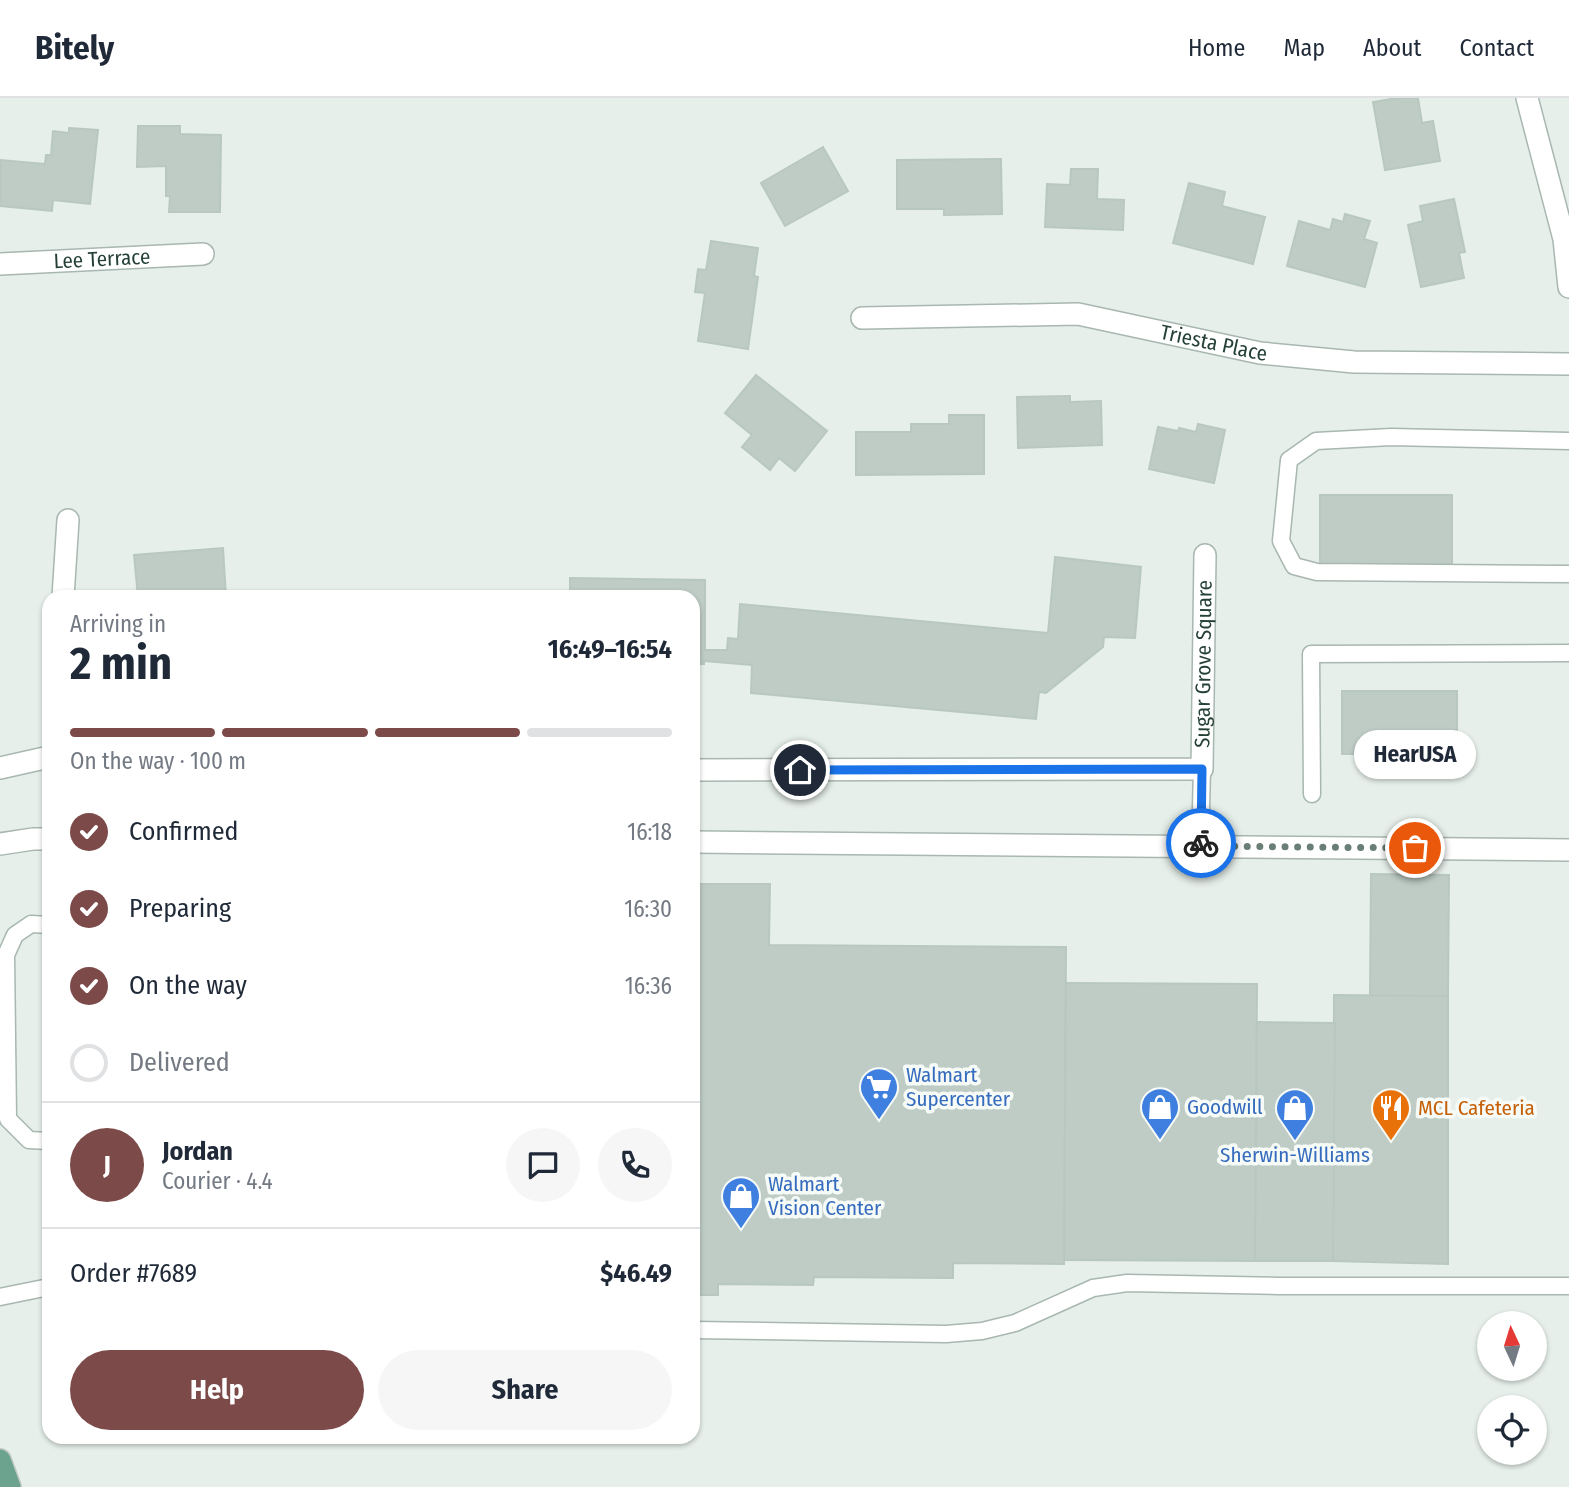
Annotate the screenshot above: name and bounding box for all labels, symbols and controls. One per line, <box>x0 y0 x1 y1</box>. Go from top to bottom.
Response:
text: Bitely <box>35 28 114 68</box>
text: Home <box>1188 34 1245 62</box>
text: Map <box>1283 34 1325 62</box>
text: About <box>1363 34 1421 62</box>
text: Contact <box>1459 34 1534 62</box>
street label: Lee Terrace <box>53 244 151 274</box>
street label: Triesta Place <box>1158 319 1268 367</box>
street label: Sugar Grove Square <box>1189 580 1218 748</box>
text: Arriving in <box>70 610 166 638</box>
text: 16:49–16:54 <box>548 634 672 665</box>
text: 2 min <box>70 636 172 691</box>
callout: HearUSA <box>1354 729 1476 778</box>
pin <box>770 740 830 800</box>
text: HearUSA <box>1374 740 1456 768</box>
text: On the way · 100 m <box>70 747 246 775</box>
icon: home <box>781 751 819 789</box>
courier <box>1166 808 1236 878</box>
icon: check <box>70 813 108 851</box>
text: Confirmed <box>129 816 239 847</box>
text: 16:18 <box>627 818 672 846</box>
pin <box>1385 818 1445 878</box>
icon: bike <box>1182 824 1220 862</box>
icon: bag <box>1396 829 1434 867</box>
icon: check <box>70 890 108 928</box>
text: Preparing <box>129 893 231 924</box>
text: 16:30 <box>624 895 672 923</box>
icon: check <box>70 967 108 1005</box>
text: On the way <box>129 970 247 1001</box>
text: 16:36 <box>625 972 672 1000</box>
text: Delivered <box>129 1047 230 1078</box>
place label: Walmart Supercenter <box>906 1062 1011 1112</box>
supermarket icon: Walmart Supercenter <box>858 1066 900 1121</box>
shop icon: Goodwill <box>1139 1086 1181 1141</box>
shop icon: Sherwin-Williams <box>1274 1087 1316 1142</box>
restaurant icon: MCL Cafeteria <box>1370 1087 1412 1142</box>
place label: Goodwill <box>1187 1094 1263 1120</box>
place label: MCL Cafeteria <box>1418 1095 1535 1121</box>
button: chat <box>506 1128 580 1202</box>
button: phone <box>598 1128 672 1202</box>
text: Jordan <box>162 1136 233 1167</box>
place label: Sherwin-Williams <box>1220 1142 1370 1168</box>
text: J <box>103 1150 111 1181</box>
text: Courier · 4.4 <box>162 1167 273 1195</box>
place label: Walmart Vision Center <box>768 1171 882 1221</box>
shop icon: Walmart Vision Center <box>720 1175 762 1230</box>
text: Order #7689 <box>70 1258 197 1289</box>
text: $46.49 <box>600 1258 672 1289</box>
north arrow <box>1477 1311 1547 1381</box>
map controls <box>1477 1311 1547 1465</box>
button: Help <box>70 1350 364 1430</box>
button: Share <box>378 1350 672 1430</box>
button: locate <box>1477 1395 1547 1465</box>

